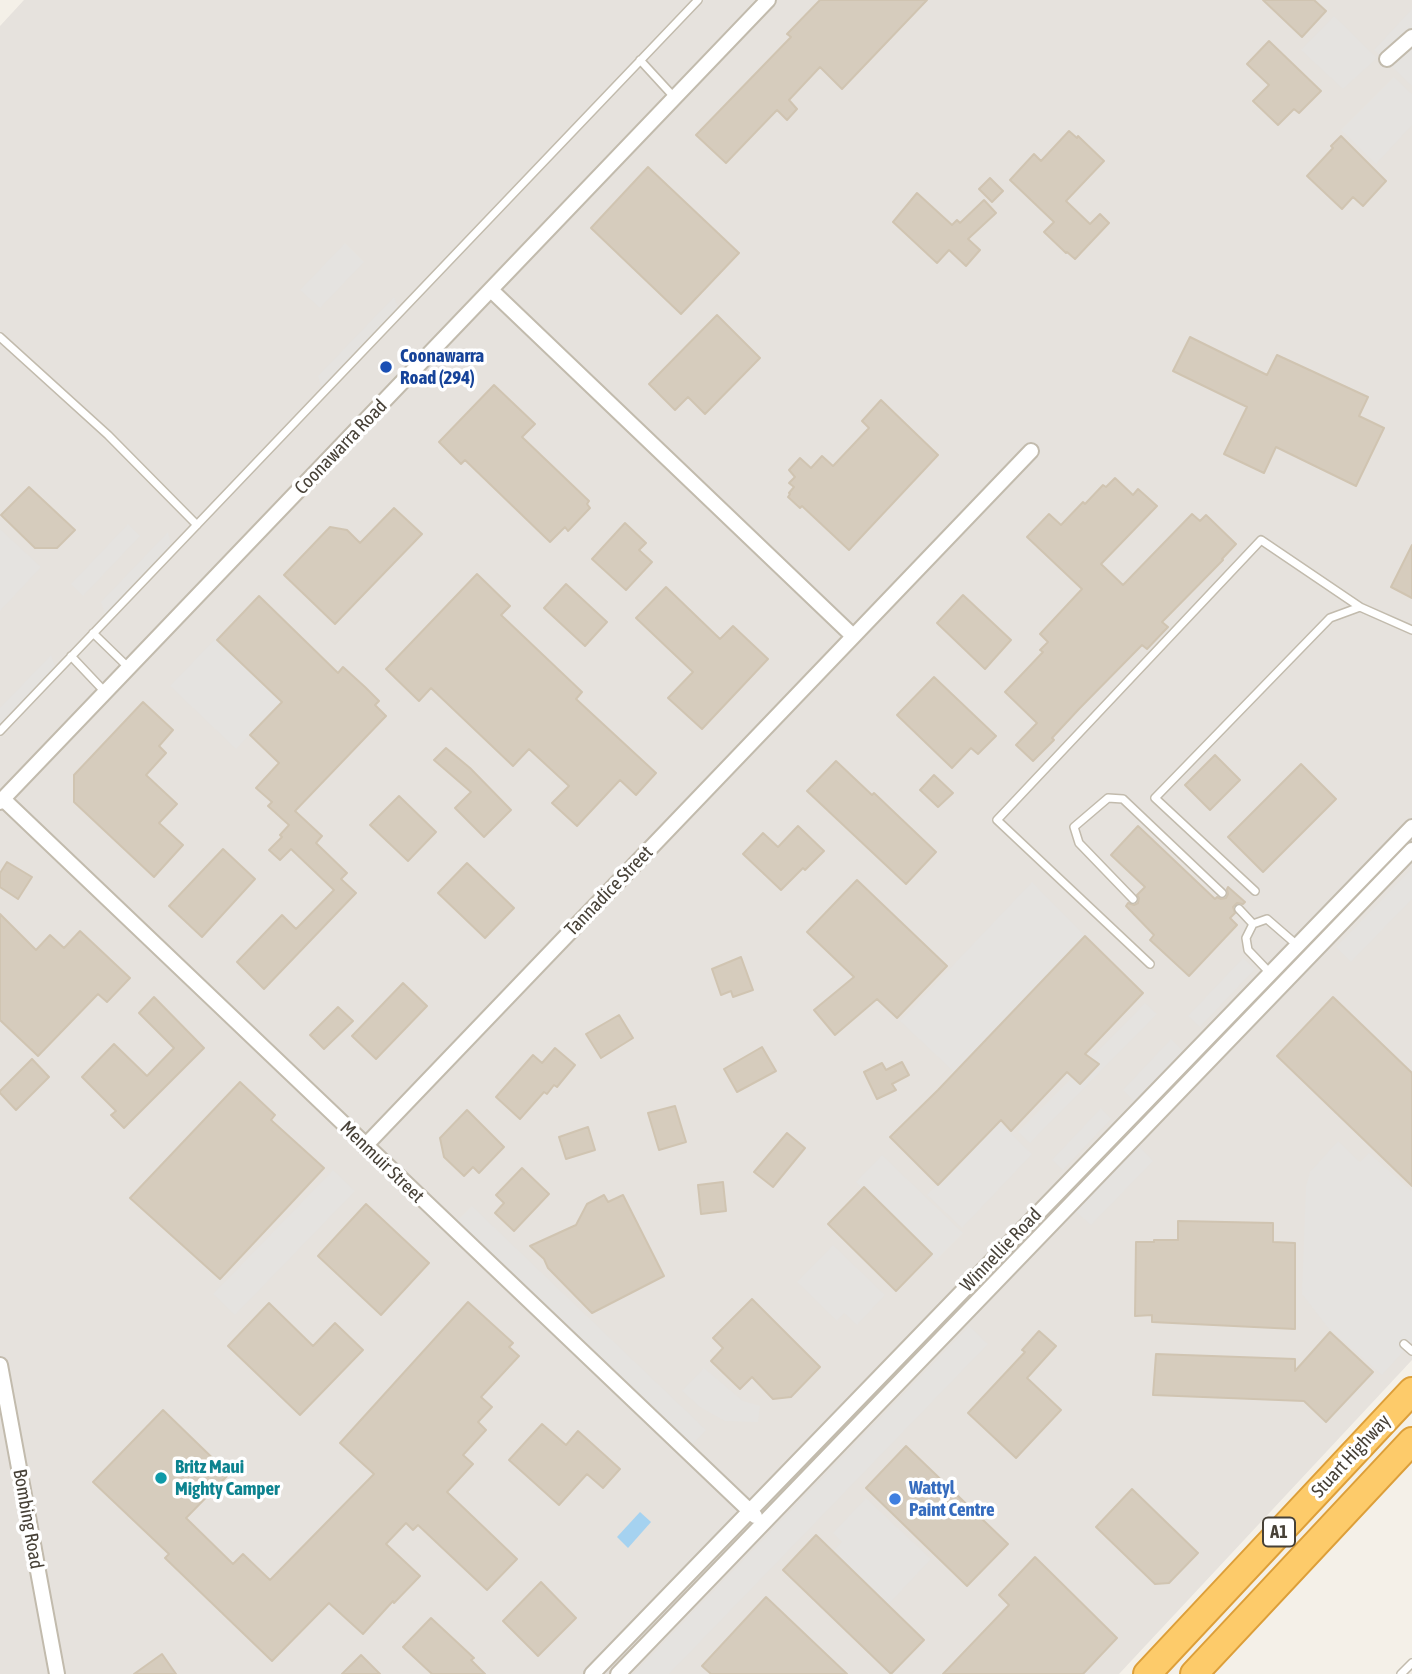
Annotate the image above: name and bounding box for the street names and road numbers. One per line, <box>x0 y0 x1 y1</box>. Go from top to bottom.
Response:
street label: Coonawarra Road <box>290 395 392 499</box>
street label: Tannadice Street <box>560 841 658 941</box>
street label: Menmuir Street <box>335 1116 429 1208</box>
street label: Winnellie Road <box>956 1204 1046 1296</box>
street label: Stuart Highway <box>1307 1410 1395 1502</box>
street label: Bombing Road <box>8 1467 48 1571</box>
road number: A1 <box>1263 1518 1295 1546</box>

